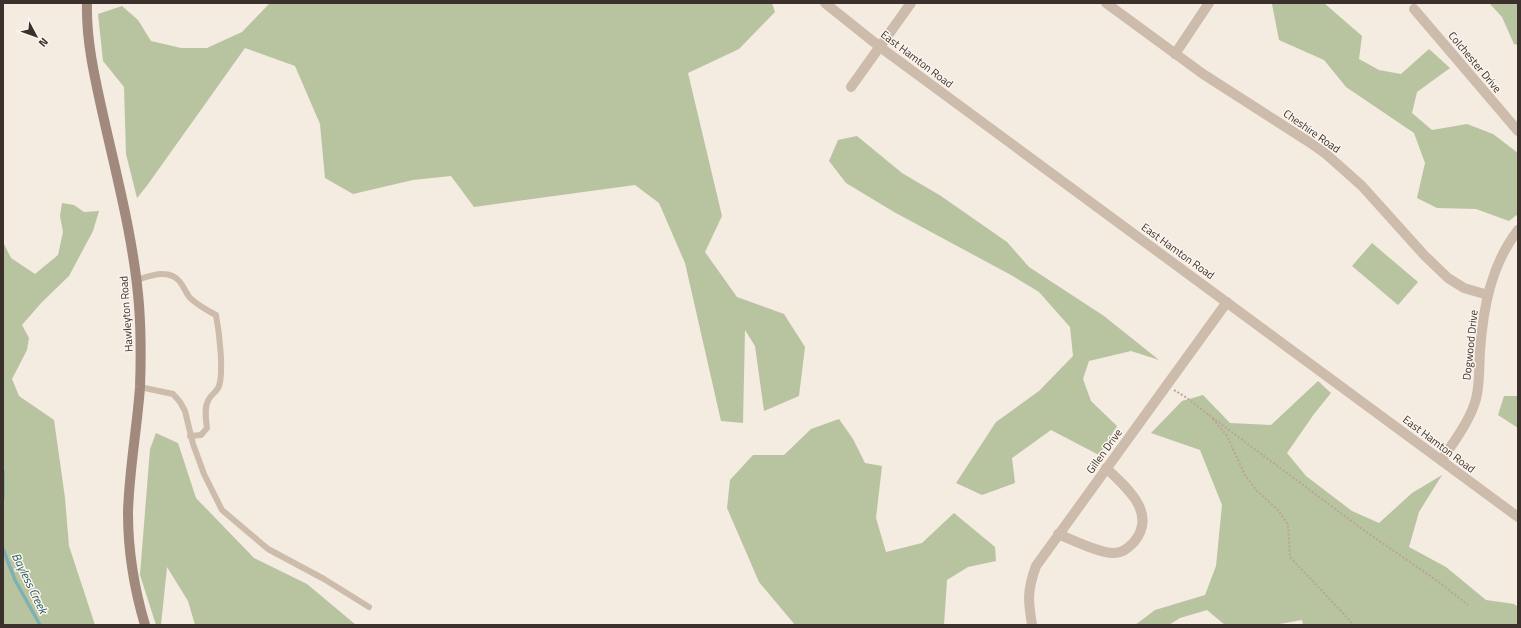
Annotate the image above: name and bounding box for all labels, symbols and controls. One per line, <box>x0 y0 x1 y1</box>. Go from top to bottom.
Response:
north arrow <box>16 16 56 56</box>
street label: East Hamton Road <box>877 26 957 92</box>
street label: Colchester Drive <box>1445 28 1506 96</box>
text: N <box>35 34 52 51</box>
street label: Cheshire Road <box>1280 105 1344 157</box>
street label: East Hamton Road <box>1138 219 1218 283</box>
street label: Hawleyton Road <box>115 275 137 353</box>
street label: Dogwood Drive <box>1458 309 1482 381</box>
street label: East Hamton Road <box>1399 411 1479 477</box>
street label: Gillen Drive <box>1082 425 1126 477</box>
water label: Bayless Creek <box>7 549 54 618</box>

